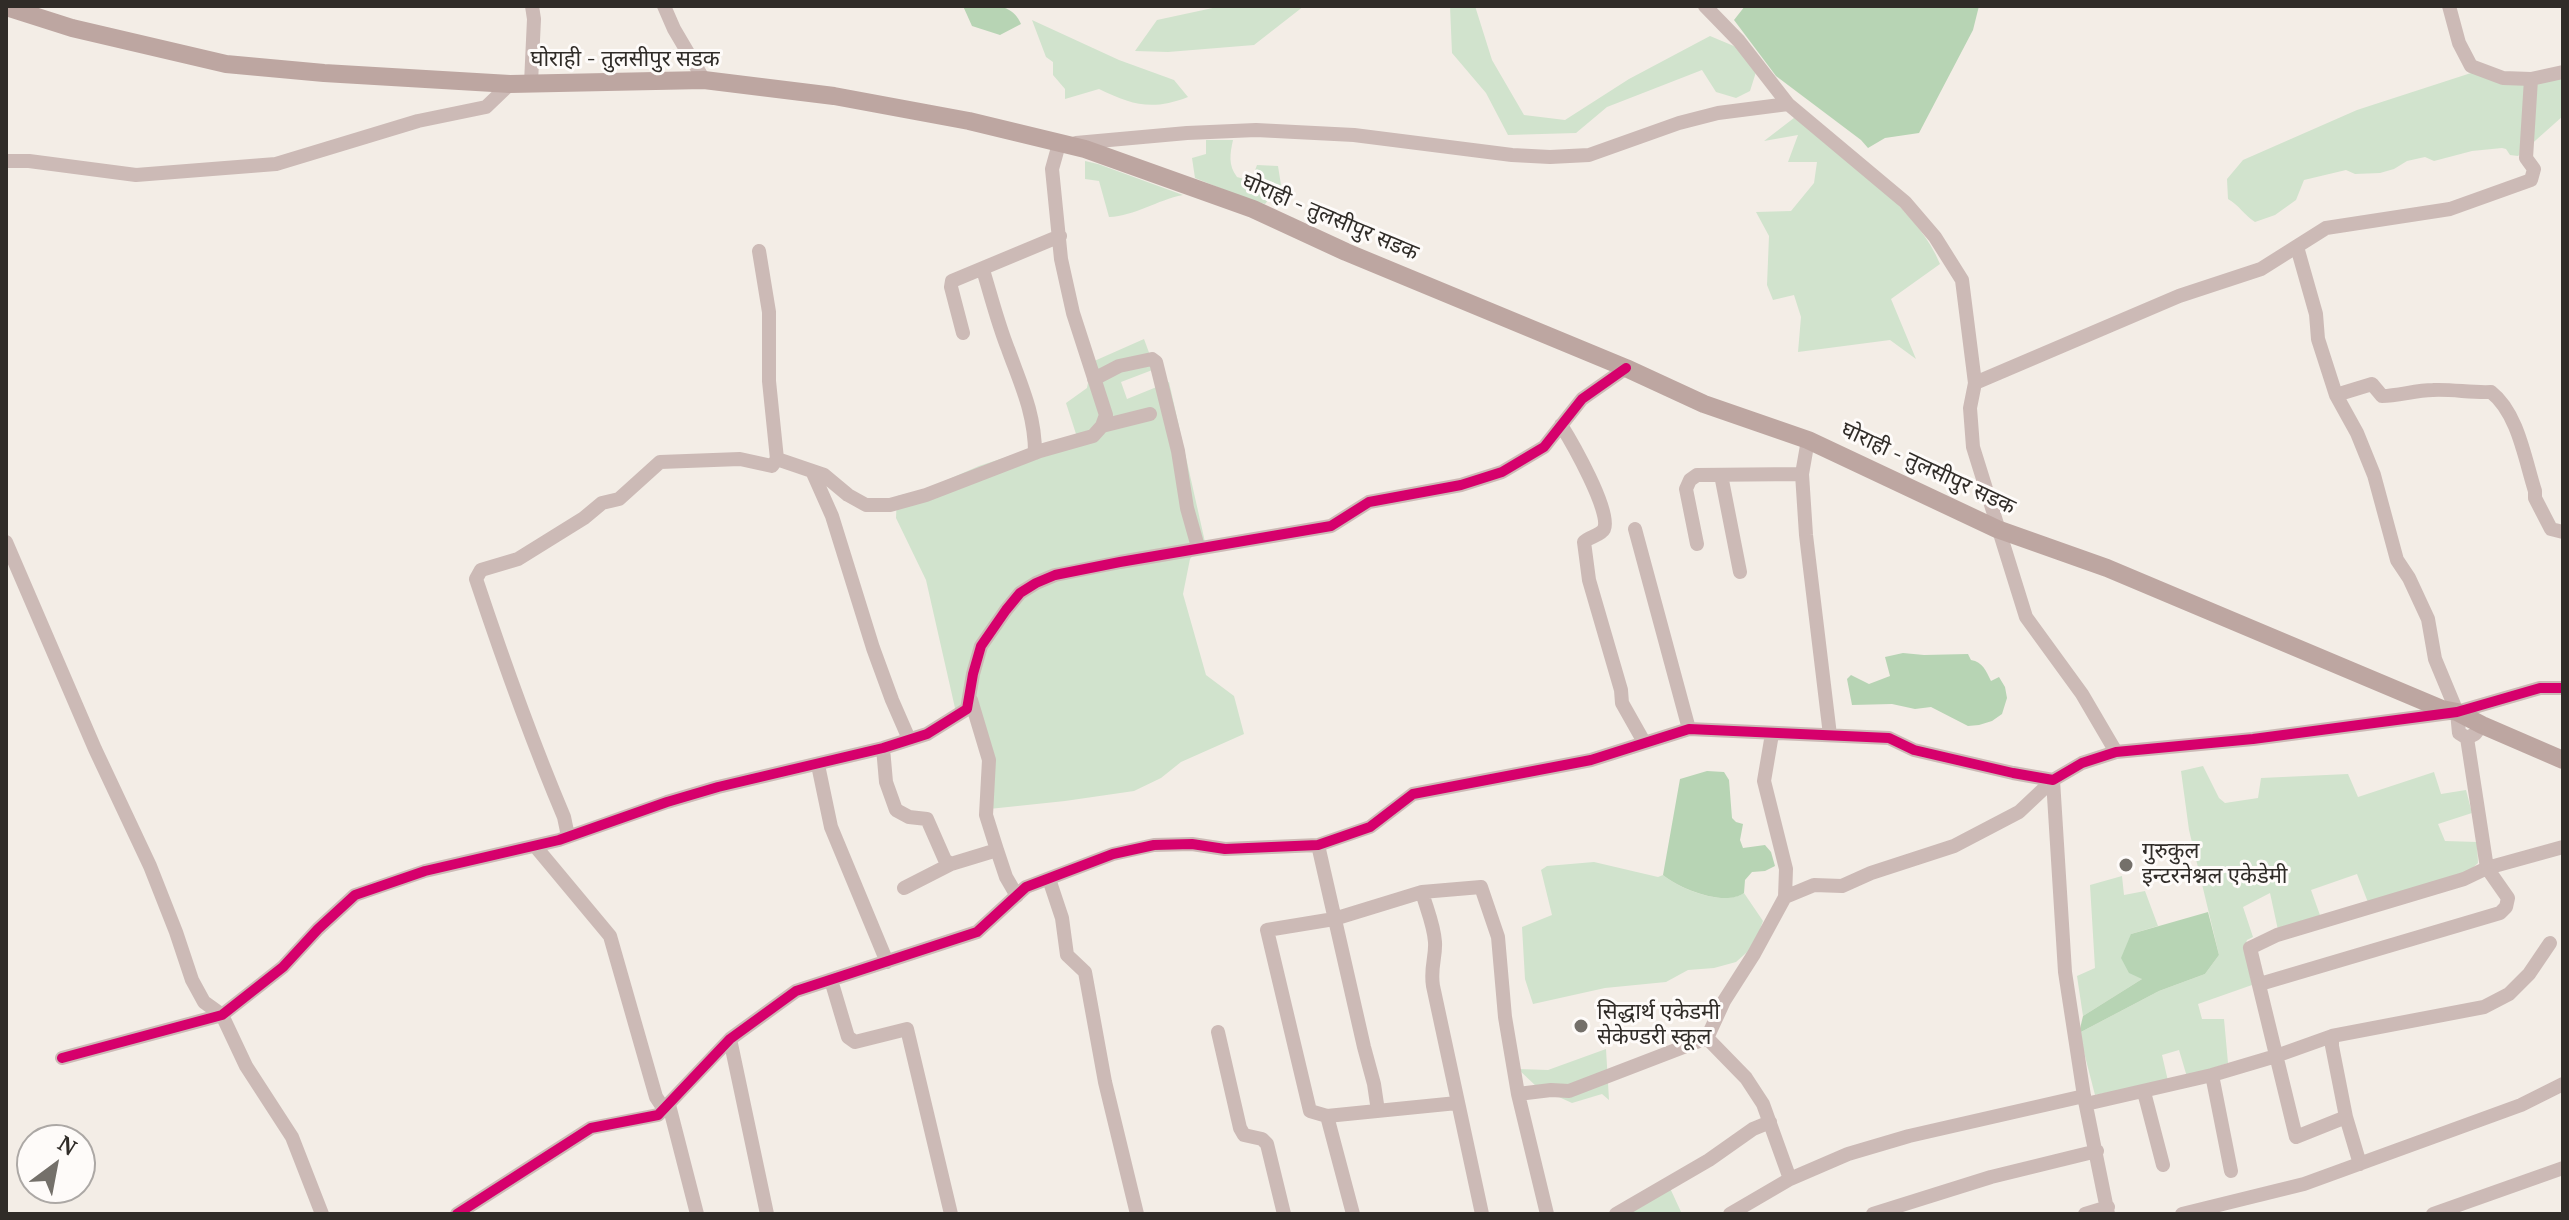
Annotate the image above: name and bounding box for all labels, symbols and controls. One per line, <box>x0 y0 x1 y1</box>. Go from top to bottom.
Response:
street label: घोराही - तुलसीपुर सडक <box>530 47 720 73</box>
street label: घोराही - तुलसीपुर सडक <box>1238 169 1422 267</box>
street label: घोराही - तुलसीपुर सडक <box>1837 417 2019 521</box>
place label: गुरुकुल इन्टरनेश्नल एकेडेमी <box>2142 839 2288 890</box>
marker: गुरुकुल इन्टरनेश्नल एकेडेमी <box>2117 856 2135 874</box>
place label: सिद्धार्थ एकेडमी सेकेण्डरी स्कूल <box>1597 1000 1720 1052</box>
marker: सिद्धार्थ एकेडमी सेकेण्डरी स्कूल <box>1572 1017 1590 1035</box>
north arrow <box>16 1124 96 1204</box>
text: N <box>53 1128 83 1162</box>

